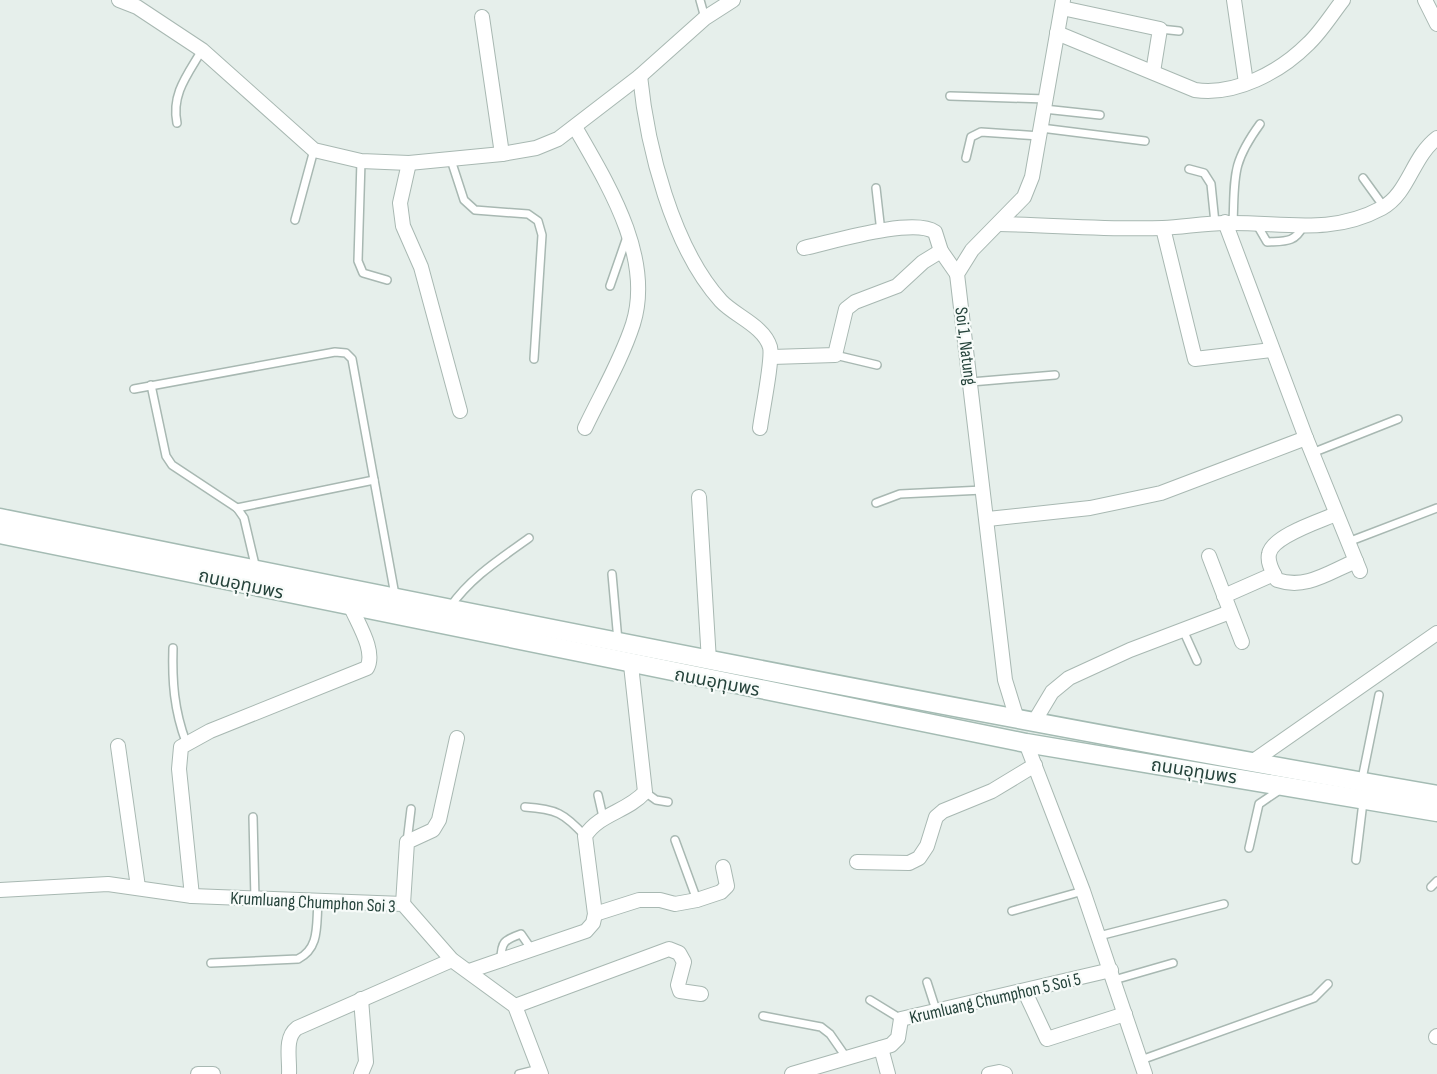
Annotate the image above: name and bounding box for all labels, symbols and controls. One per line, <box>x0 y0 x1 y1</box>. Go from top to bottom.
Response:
street label: Soi 1, Natung <box>950 306 981 386</box>
street label: ถนนอุทุมพร <box>196 565 286 604</box>
street label: ถนนอุทุมพร <box>672 664 762 701</box>
street label: ถนนอุทุมพร <box>1150 754 1239 789</box>
street label: Krumluang Chumphon Soi 3 <box>230 888 396 917</box>
street label: Krumluang Chumphon 5 Soi 5 <box>907 969 1083 1028</box>

